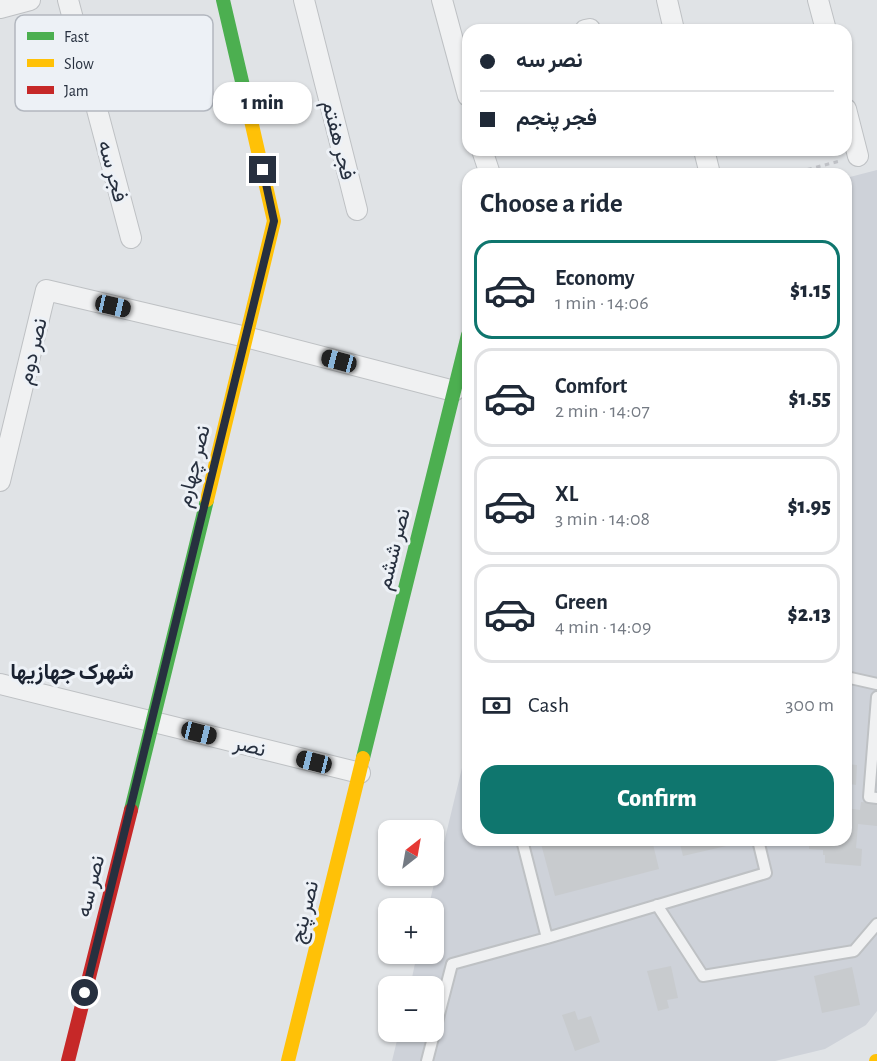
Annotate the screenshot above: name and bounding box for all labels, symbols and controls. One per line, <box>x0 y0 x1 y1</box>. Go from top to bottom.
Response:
legend <box>15 15 213 111</box>
text: Fast <box>64 29 89 45</box>
text: نصر سه <box>516 49 583 71</box>
text: Slow <box>64 56 94 72</box>
text: Jam <box>64 83 89 99</box>
callout: 1 min <box>214 83 312 125</box>
text: 1 min <box>241 93 284 113</box>
street label: فجر هفتم <box>316 98 359 183</box>
text: فجر پنجم <box>516 107 597 129</box>
street label: فجر سه <box>92 138 131 205</box>
route end <box>249 156 276 183</box>
text: Choose a ride <box>480 190 623 217</box>
icon: car <box>483 263 537 317</box>
text: Economy <box>555 267 635 289</box>
text: $1.15 <box>790 279 831 301</box>
car <box>93 293 133 319</box>
text: 1 min · 14:06 <box>555 293 649 313</box>
street label: نصر دوم <box>14 316 54 387</box>
car <box>319 348 359 374</box>
icon: car <box>483 371 537 425</box>
text: Comfort <box>555 375 627 397</box>
text: $1.55 <box>789 387 831 409</box>
text: 2 min · 14:07 <box>555 401 650 421</box>
street label: نصر چهارم <box>173 423 217 510</box>
icon: car <box>483 479 537 533</box>
text: XL <box>555 483 578 505</box>
text: $1.95 <box>787 495 831 517</box>
street label: نصر ششم <box>373 506 417 593</box>
text: 3 min · 14:08 <box>555 509 650 529</box>
icon: car <box>483 587 537 641</box>
text: Green <box>555 591 608 613</box>
text: $2.13 <box>788 603 831 625</box>
text: 4 min · 14:09 <box>555 617 651 637</box>
district label: شهرک جهازیها <box>10 661 134 685</box>
icon: cash <box>480 689 513 722</box>
text: Cash <box>528 694 569 716</box>
text: 300 m <box>785 695 834 715</box>
car <box>179 720 219 746</box>
street label: نصر <box>230 732 268 763</box>
car <box>294 749 334 775</box>
button: Confirm <box>480 765 834 834</box>
north arrow <box>378 820 444 886</box>
map controls <box>378 820 444 1042</box>
street label: نصر سه <box>73 853 110 920</box>
street label: نصر پنج <box>287 879 325 946</box>
button: + <box>378 898 444 964</box>
button: − <box>378 976 444 1042</box>
route start <box>71 979 98 1006</box>

